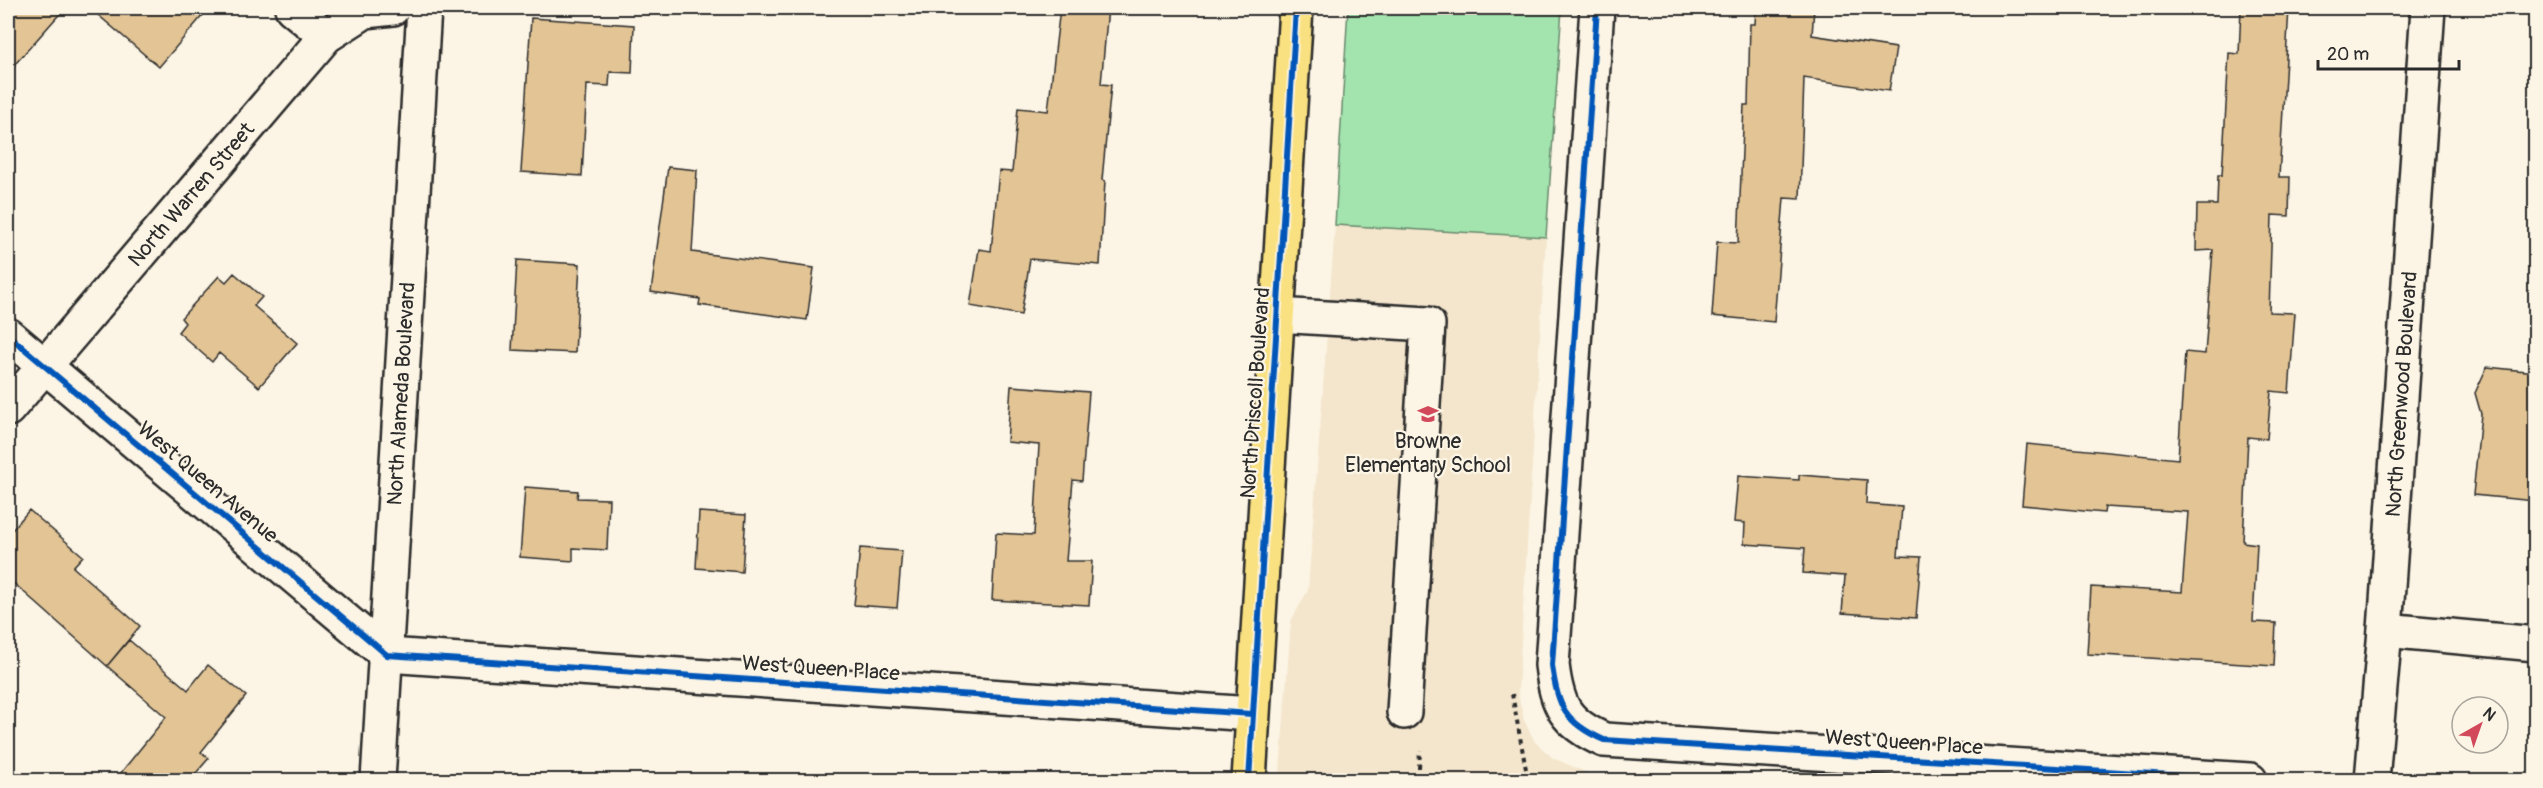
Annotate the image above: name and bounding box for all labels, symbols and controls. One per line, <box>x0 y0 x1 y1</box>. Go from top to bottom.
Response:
scale bar <box>2318 33 2459 71</box>
text: 20 m <box>2327 43 2369 66</box>
street label: North Warren Street <box>122 116 261 273</box>
street label: North Greenwood Boulevard <box>2380 270 2424 518</box>
street label: North Alameda Boulevard <box>381 281 422 506</box>
street label: North Driscoll Boulevard <box>1235 286 1276 500</box>
school or university icon: Browne Elementary School <box>1416 402 1440 426</box>
street label: West Queen Avenue <box>132 416 284 550</box>
place label: Browne Elementary School <box>1345 428 1511 479</box>
street label: West Queen Place <box>741 650 901 688</box>
north arrow <box>2450 695 2510 755</box>
text: N <box>2478 703 2500 726</box>
street label: West Queen Place <box>1824 724 1984 762</box>

